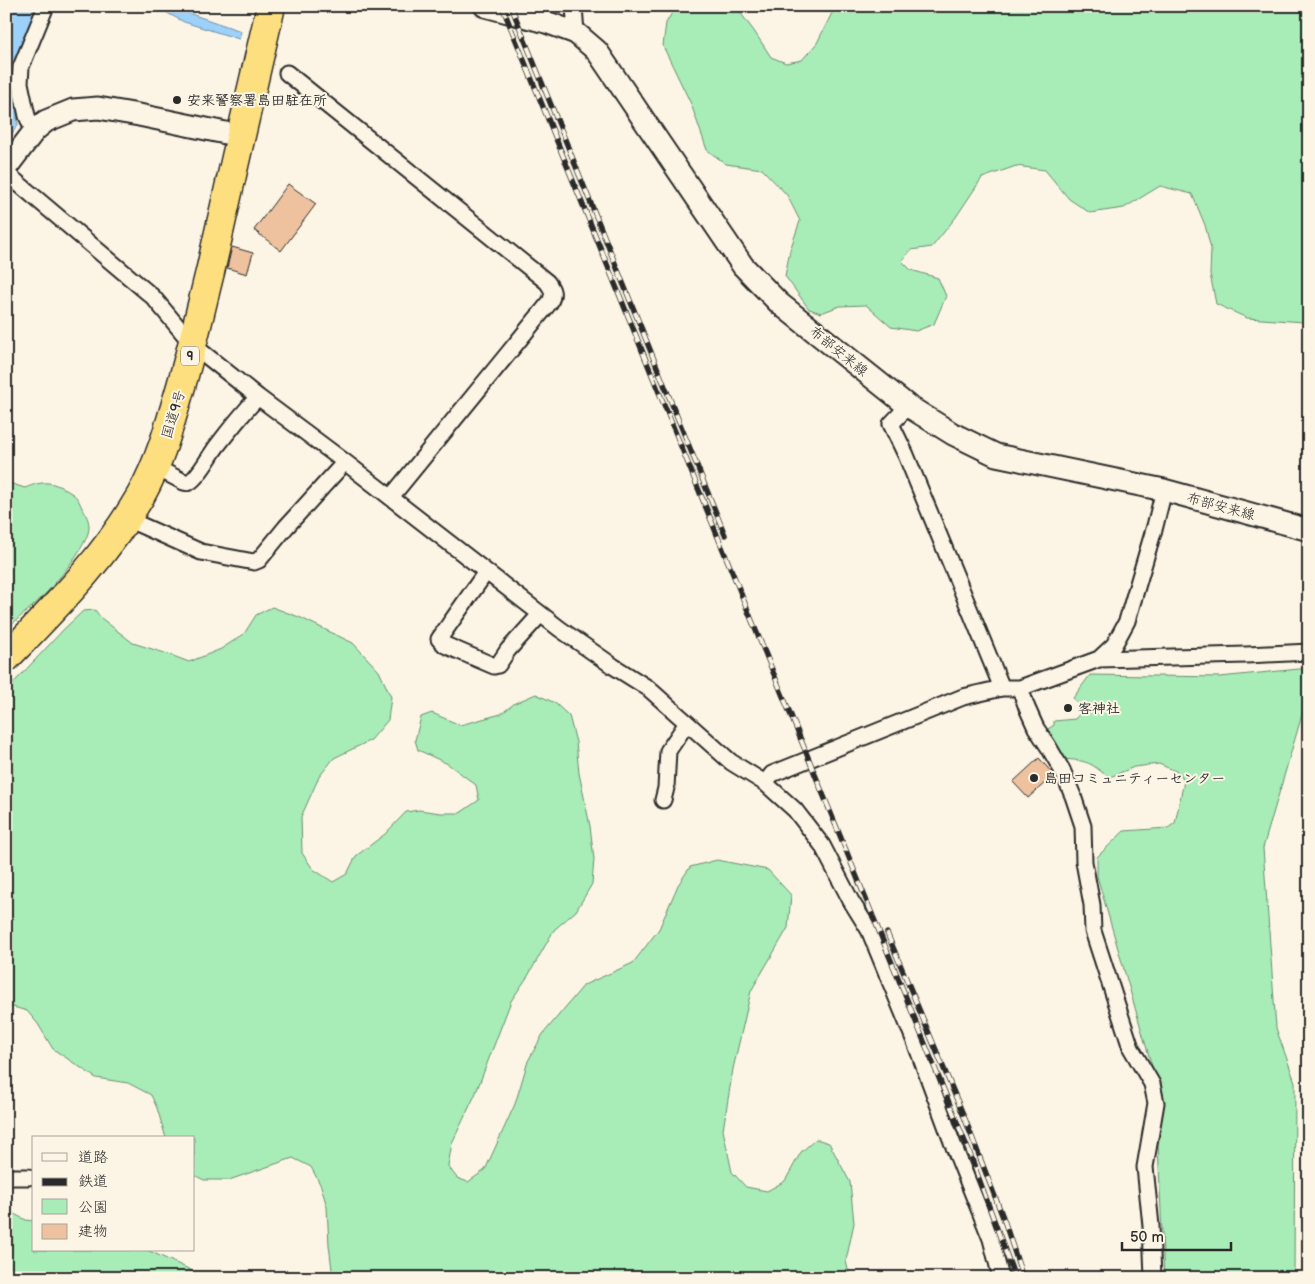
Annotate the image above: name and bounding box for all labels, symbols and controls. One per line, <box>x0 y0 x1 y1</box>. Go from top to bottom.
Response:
place label: 安来警察署島田駐在所 <box>187 92 327 109</box>
marker: 安来警察署島田駐在所 <box>171 94 183 106</box>
street label: 布部安来線 <box>806 323 871 380</box>
road number: 9 <box>181 346 199 366</box>
street label: 国道9号 <box>158 388 189 441</box>
street label: 布部安来線 <box>1185 489 1257 524</box>
place label: 客神社 <box>1078 700 1120 717</box>
marker: 客神社 <box>1062 702 1074 714</box>
place label: 島田コミュニティーセンター <box>1044 770 1225 787</box>
marker: 島田コミュニティーセンター <box>1028 772 1040 784</box>
legend <box>32 1136 195 1252</box>
text: 道路 <box>78 1148 108 1167</box>
text: 鉄道 <box>78 1172 108 1191</box>
text: 公園 <box>78 1198 108 1217</box>
scale bar <box>1122 1219 1231 1251</box>
text: 建物 <box>78 1222 108 1241</box>
text: 50 m <box>1130 1228 1164 1247</box>

